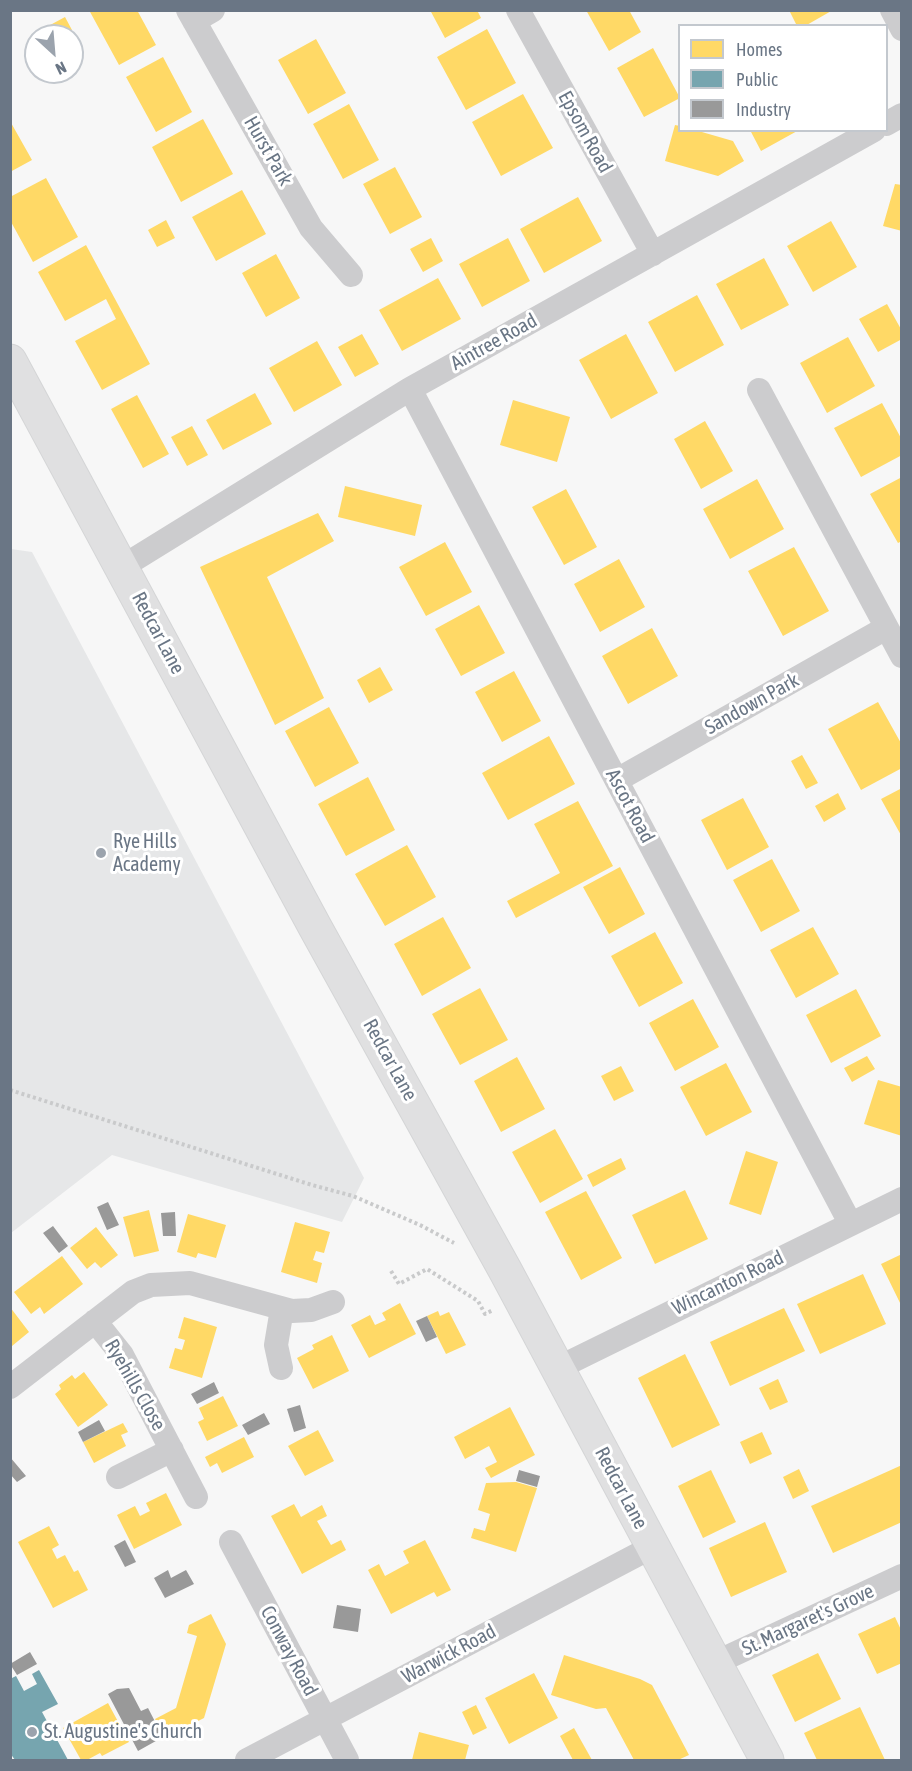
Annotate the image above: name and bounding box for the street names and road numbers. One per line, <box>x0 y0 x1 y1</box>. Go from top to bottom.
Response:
street label: Epsom Road <box>553 87 617 177</box>
street label: Hurst Park <box>239 112 297 190</box>
street label: Aintree Road <box>447 309 541 375</box>
street label: Redcar Lane <box>126 588 190 678</box>
street label: Sandown Park <box>701 668 803 740</box>
street label: Ascot Road <box>601 765 659 847</box>
street label: Redcar Lane <box>358 1015 422 1105</box>
street label: Wincanton Road <box>668 1246 788 1320</box>
street label: Ryehills Close <box>99 1335 171 1435</box>
street label: Redcar Lane <box>589 1443 653 1533</box>
street label: St. Margaret's Grove <box>738 1579 878 1661</box>
street label: Conway Road <box>255 1602 323 1700</box>
street label: Warwick Road <box>398 1619 500 1689</box>

